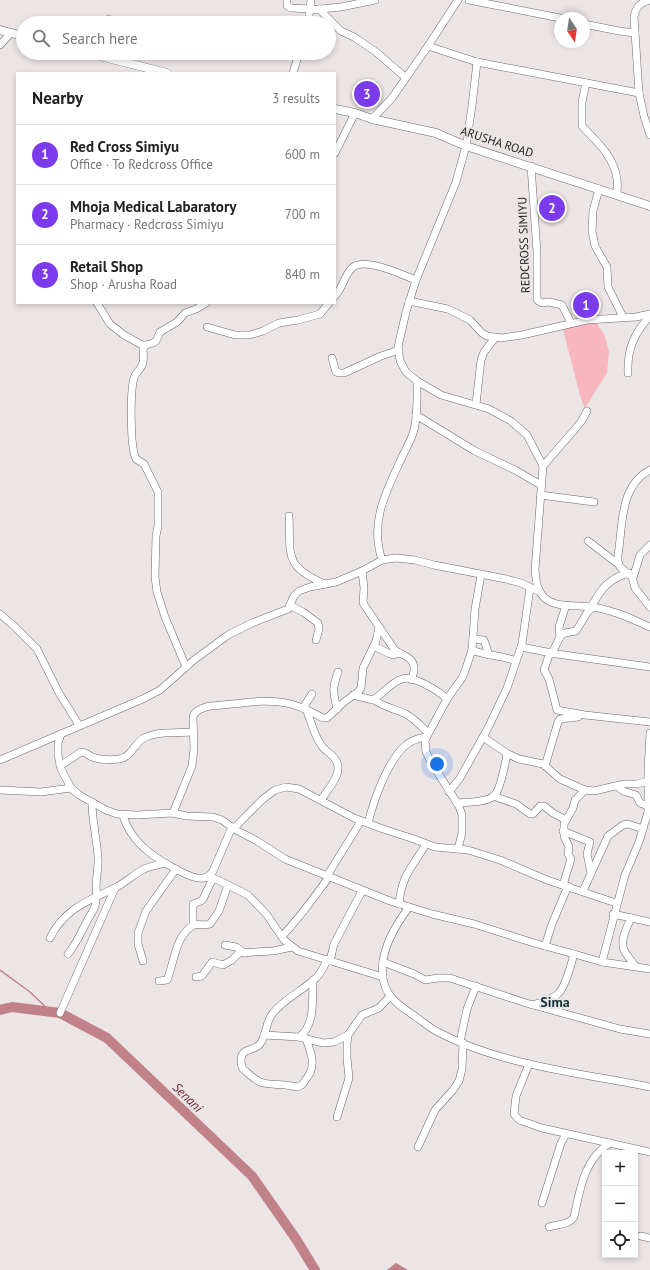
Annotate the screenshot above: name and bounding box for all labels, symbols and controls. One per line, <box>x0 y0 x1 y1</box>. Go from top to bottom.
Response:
north arrow <box>554 12 590 48</box>
search box <box>16 16 336 60</box>
icon: search <box>30 27 52 49</box>
text: Search here <box>62 29 138 48</box>
pin: 3 <box>354 79 380 109</box>
text: Nearby <box>32 87 83 109</box>
text: 3 results <box>272 90 320 107</box>
street label: ARUSHA ROAD <box>459 123 536 160</box>
text: Red Cross Simiyu <box>70 137 179 156</box>
text: 1 <box>41 146 49 163</box>
text: 600 m <box>285 146 320 163</box>
text: Office · To Redcross Office <box>70 156 213 173</box>
pin: 2 <box>539 193 565 223</box>
text: Mhoja Medical Labaratory <box>70 197 236 216</box>
street label: REDCROSS SIMIYU <box>514 197 533 293</box>
text: 2 <box>41 206 49 223</box>
text: 700 m <box>285 206 320 223</box>
text: Pharmacy · Redcross Simiyu <box>70 216 224 233</box>
text: Retail Shop <box>70 257 143 276</box>
text: 3 <box>41 266 49 283</box>
text: 840 m <box>285 266 320 283</box>
text: Shop · Arusha Road <box>70 276 177 293</box>
pin: 1 <box>573 290 599 320</box>
your location <box>427 754 447 774</box>
district label: Sima <box>540 993 570 1011</box>
water label: Senani <box>169 1079 207 1116</box>
map controls <box>602 1150 638 1258</box>
button: + <box>602 1150 638 1186</box>
button: − <box>602 1186 638 1222</box>
button: locate <box>602 1222 638 1258</box>

